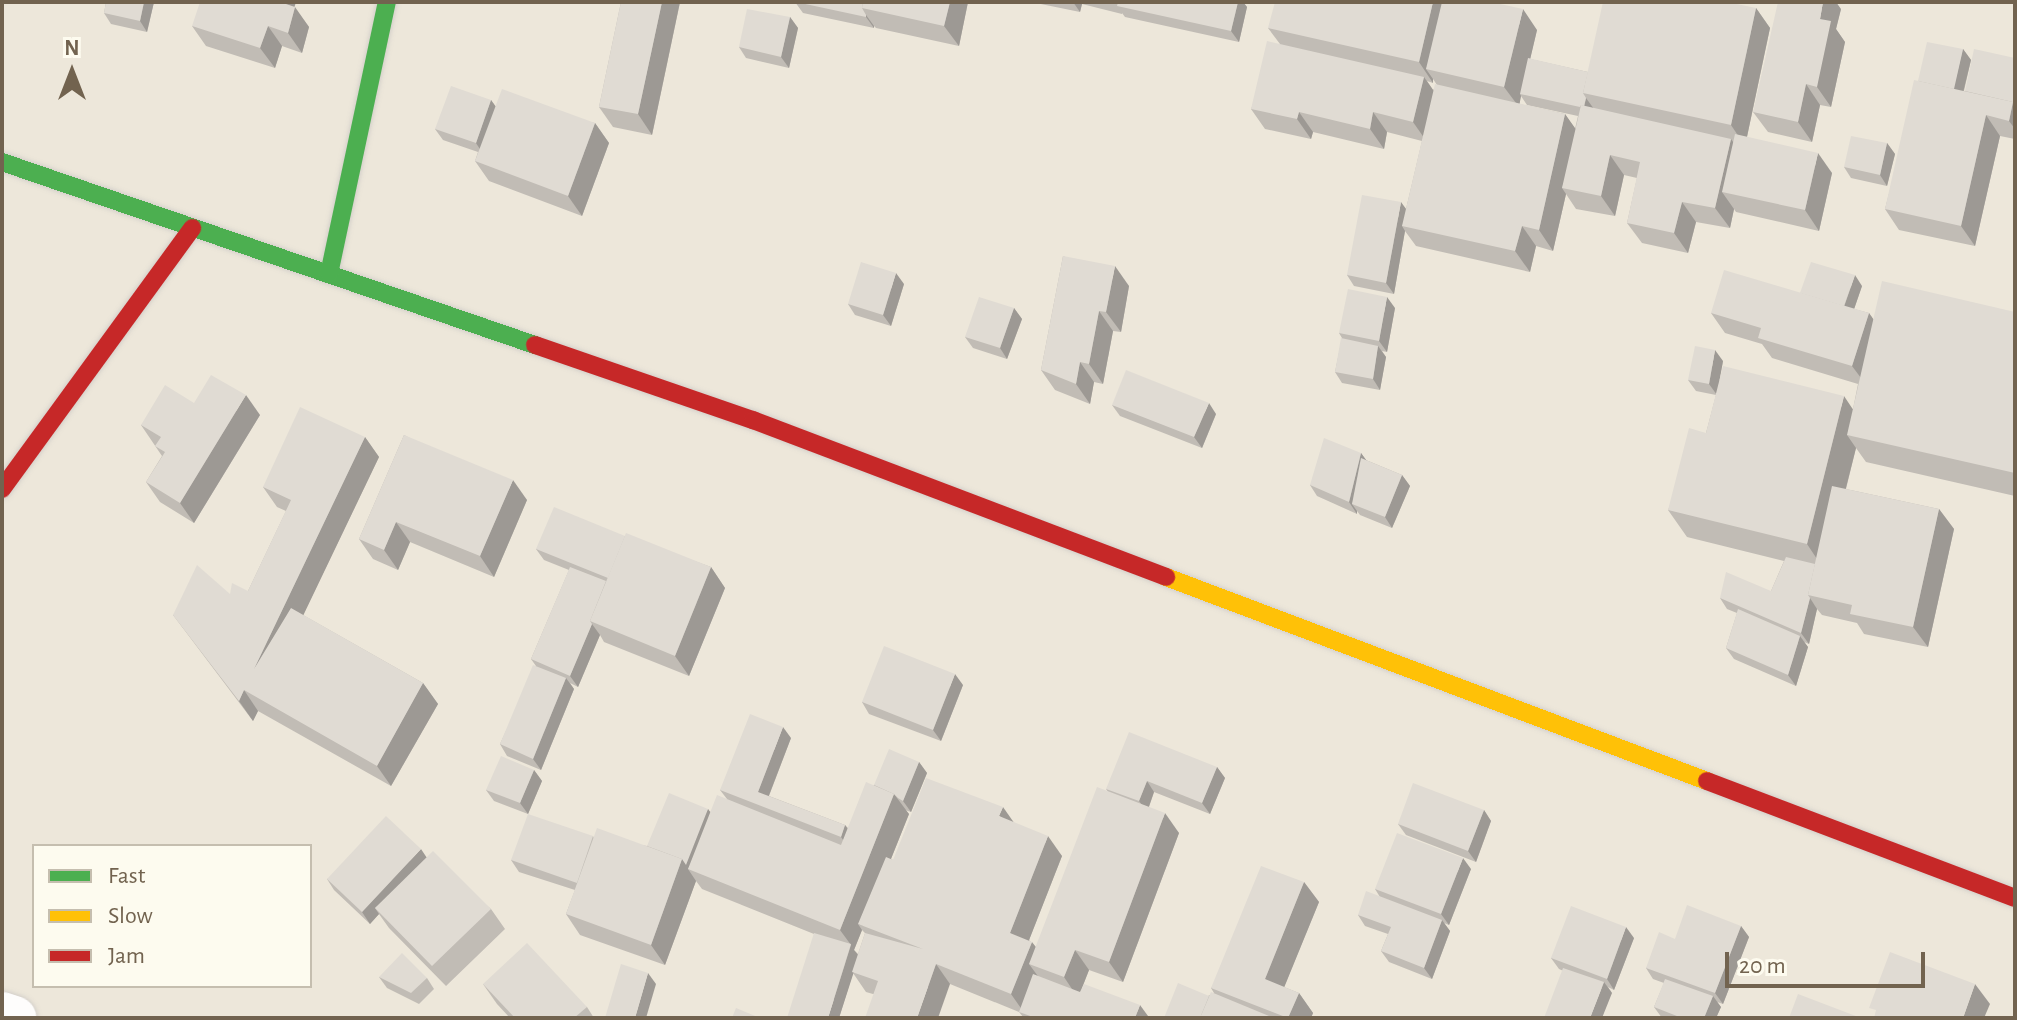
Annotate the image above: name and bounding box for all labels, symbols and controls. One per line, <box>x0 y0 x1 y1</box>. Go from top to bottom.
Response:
north arrow <box>32 32 112 112</box>
text: N <box>64 37 80 59</box>
legend <box>32 844 312 988</box>
text: Fast <box>108 864 145 888</box>
text: Slow <box>108 904 153 928</box>
scale bar <box>1729 936 1929 986</box>
text: Jam <box>108 944 145 968</box>
text: 20 m <box>1739 954 1786 978</box>

